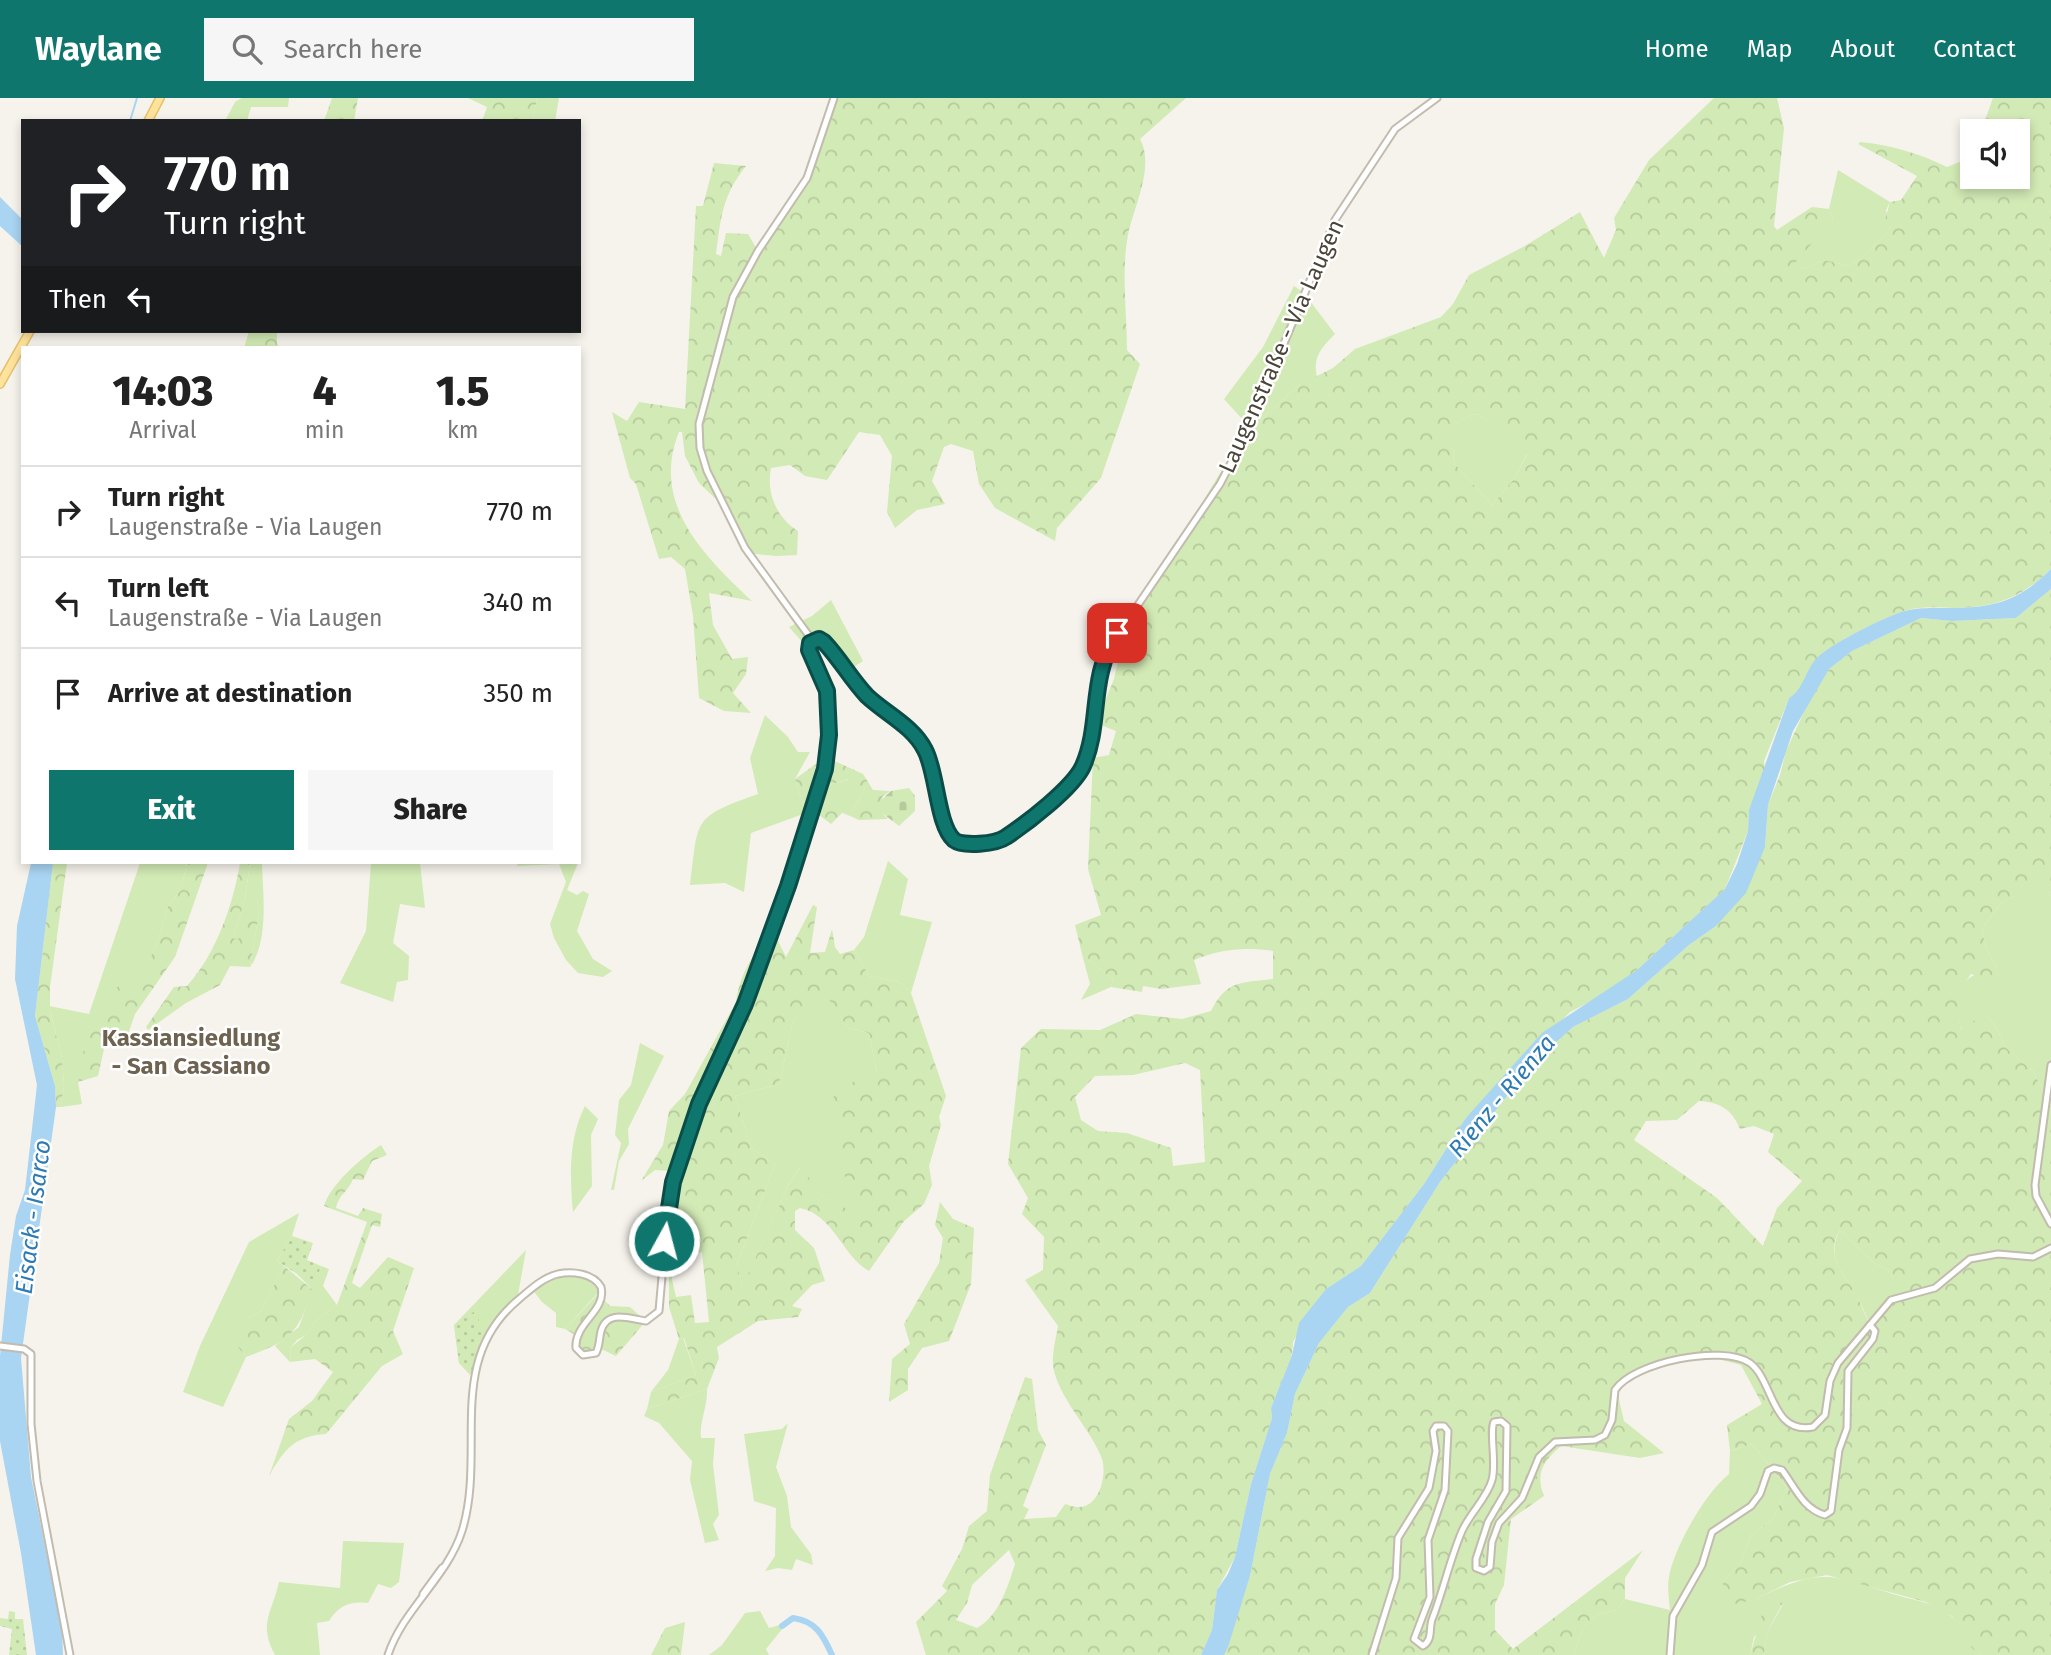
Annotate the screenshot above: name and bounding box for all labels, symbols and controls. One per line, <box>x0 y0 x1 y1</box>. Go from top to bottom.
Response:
search box <box>204 18 694 81</box>
text: Waylane <box>35 29 162 69</box>
icon: search <box>228 30 266 68</box>
text: Search here <box>284 34 423 65</box>
text: Home <box>1645 35 1709 63</box>
text: Map <box>1747 35 1793 63</box>
text: About <box>1831 35 1895 63</box>
text: Contact <box>1933 35 2016 63</box>
map controls <box>1960 119 2030 189</box>
button: sound <box>1960 119 2030 189</box>
text: 770 m <box>164 144 291 203</box>
icon: right <box>49 147 140 238</box>
text: Turn right <box>164 204 306 242</box>
street label: Laugenstraße - Via Laugen <box>1212 215 1350 477</box>
icon: left <box>121 280 159 318</box>
text: Then <box>49 284 107 315</box>
text: 14:03 <box>113 366 213 416</box>
text: 4 <box>313 366 337 416</box>
text: 1.5 <box>436 366 489 416</box>
text: Arrival <box>129 416 197 444</box>
text: min <box>305 416 345 444</box>
text: km <box>447 416 479 444</box>
text: Turn right <box>108 482 225 513</box>
icon: right <box>49 493 87 531</box>
text: 770 m <box>487 496 553 527</box>
text: Laugenstraße - Via Laugen <box>108 513 383 541</box>
text: Turn left <box>108 573 209 604</box>
icon: left <box>49 584 87 622</box>
text: 340 m <box>483 587 553 618</box>
pin <box>1087 603 1147 663</box>
text: Laugenstraße - Via Laugen <box>108 604 383 632</box>
icon: arrive <box>1098 614 1136 652</box>
icon: arrive <box>49 675 87 713</box>
text: Arrive at destination <box>108 678 352 709</box>
text: 350 m <box>483 678 553 709</box>
button: Exit <box>49 770 294 850</box>
button: Share <box>308 770 553 850</box>
district label: Kassiansiedlung - San Cassiano <box>102 1024 281 1080</box>
water label: Rienz - Rienza <box>1443 1029 1561 1163</box>
water label: Eisack - Isarco <box>10 1138 56 1296</box>
position arrow <box>627 1204 701 1278</box>

